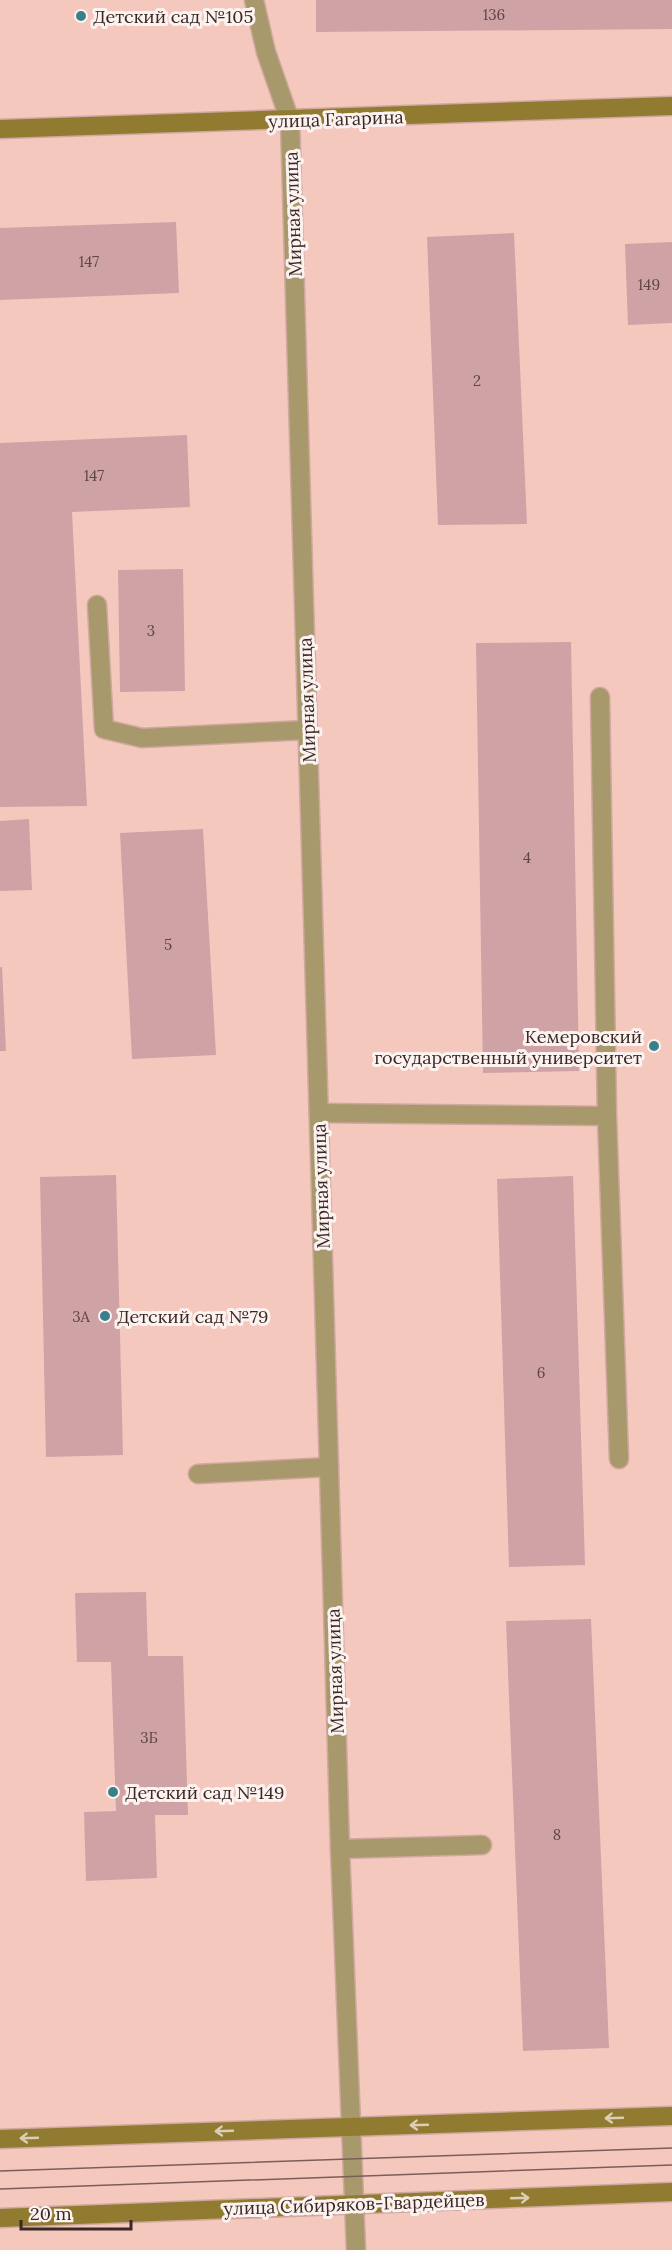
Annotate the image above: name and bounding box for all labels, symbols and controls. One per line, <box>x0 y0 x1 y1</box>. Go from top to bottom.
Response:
place label: Детский сад №105 <box>93 5 253 28</box>
house number: 136 <box>483 5 505 24</box>
marker: Детский сад №105 <box>74 9 88 23</box>
street label: улица Гагарина <box>268 105 404 133</box>
street label: Мирная улица <box>279 151 307 277</box>
house number: 147 <box>79 252 99 271</box>
house number: 149 <box>638 275 660 294</box>
house number: 2 <box>473 371 481 390</box>
house number: 147 <box>84 466 104 485</box>
house number: 3 <box>147 621 155 640</box>
street label: Мирная улица <box>293 637 321 763</box>
house number: 4 <box>523 848 531 867</box>
house number: 5 <box>164 935 172 954</box>
place label: Кемеровский государственный университет <box>374 1025 642 1069</box>
marker: Кемеровский государственный университет <box>647 1039 661 1053</box>
street label: Мирная улица <box>307 1123 335 1249</box>
place label: Детский сад №79 <box>117 1305 268 1328</box>
house number: 3А <box>72 1307 90 1326</box>
marker: Детский сад №79 <box>98 1309 112 1323</box>
house number: 6 <box>537 1363 545 1382</box>
street label: Мирная улица <box>321 1608 349 1734</box>
house number: 3Б <box>140 1728 158 1747</box>
place label: Детский сад №149 <box>125 1781 284 1804</box>
marker: Детский сад №149 <box>106 1785 120 1799</box>
house number: 8 <box>553 1825 561 1844</box>
one-way arrow <box>604 2112 624 2124</box>
one-way arrow <box>409 2119 429 2131</box>
one-way arrow <box>214 2126 234 2137</box>
one-way arrow <box>19 2132 39 2143</box>
street label: улица Сибиряков-Гвардейцев <box>223 2188 485 2220</box>
one-way arrow <box>510 2192 530 2203</box>
scale bar <box>21 2193 130 2231</box>
text: 20 m <box>30 2202 72 2225</box>

